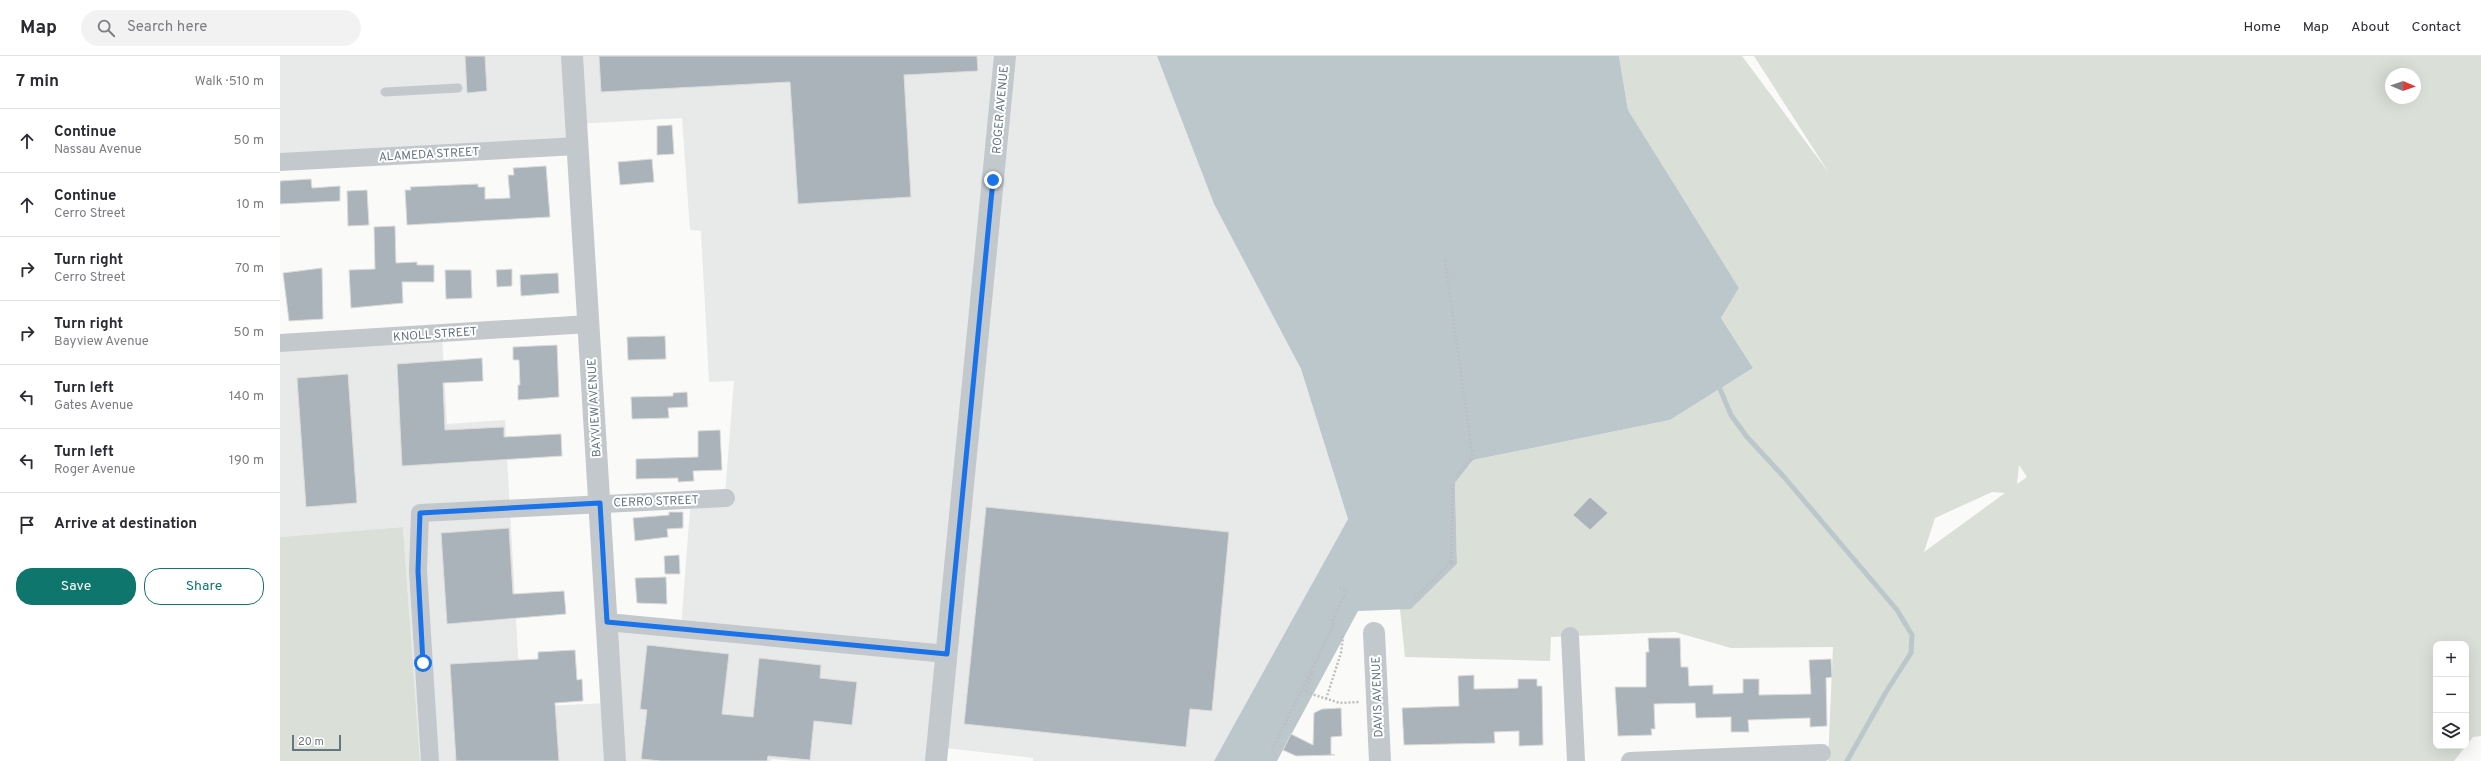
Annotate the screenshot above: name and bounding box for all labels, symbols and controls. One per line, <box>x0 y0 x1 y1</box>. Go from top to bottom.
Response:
search box <box>81 10 361 46</box>
text: Map <box>20 16 57 40</box>
icon: search <box>95 17 117 39</box>
text: Search here <box>127 18 207 37</box>
text: Home <box>2244 19 2281 36</box>
text: Map <box>2303 19 2329 36</box>
text: About <box>2351 19 2390 36</box>
text: Contact <box>2412 19 2461 36</box>
street label: ROGER AVENUE <box>989 65 1013 155</box>
north arrow <box>2385 68 2421 104</box>
text: 7 min <box>16 71 59 93</box>
text: Walk · 510 m <box>195 74 264 90</box>
text: Continue <box>54 123 116 142</box>
icon: ahead <box>16 130 38 152</box>
text: 50 m <box>234 133 264 149</box>
text: Nassau Avenue <box>54 142 142 158</box>
street label: ALAMEDA STREET <box>378 144 480 166</box>
route end <box>984 171 1002 189</box>
text: Continue <box>54 187 116 206</box>
icon: ahead <box>16 194 38 216</box>
text: 10 m <box>237 197 264 213</box>
text: Cerro Street <box>54 206 125 222</box>
text: Turn right <box>54 251 123 270</box>
icon: right <box>16 258 38 280</box>
text: 70 m <box>235 261 264 277</box>
text: Cerro Street <box>54 270 125 286</box>
text: Turn right <box>54 315 123 334</box>
icon: right <box>16 322 38 344</box>
street label: KNOLL STREET <box>392 324 478 346</box>
text: 50 m <box>234 325 264 341</box>
text: Bayview Avenue <box>54 334 149 350</box>
street label: BAYVIEW AVENUE <box>584 358 606 458</box>
text: Turn left <box>54 379 114 398</box>
icon: left <box>16 386 38 408</box>
text: 140 m <box>229 389 264 405</box>
text: Gates Avenue <box>54 398 133 414</box>
text: Turn left <box>54 443 114 462</box>
icon: left <box>16 450 38 472</box>
text: 190 m <box>229 453 264 469</box>
text: Roger Avenue <box>54 462 135 478</box>
street label: CERRO STREET <box>613 493 699 511</box>
icon: arrive <box>16 514 38 536</box>
text: Arrive at destination <box>54 515 197 534</box>
button: Save <box>16 568 136 605</box>
button: Share <box>144 568 264 605</box>
map controls <box>2433 641 2469 749</box>
button: + <box>2433 641 2469 677</box>
route start <box>414 654 432 672</box>
street label: DAVIS AVENUE <box>1369 656 1387 738</box>
button: − <box>2433 677 2469 713</box>
button: layers <box>2433 713 2469 749</box>
scale bar <box>292 733 341 752</box>
text: 20 m <box>298 735 324 749</box>

